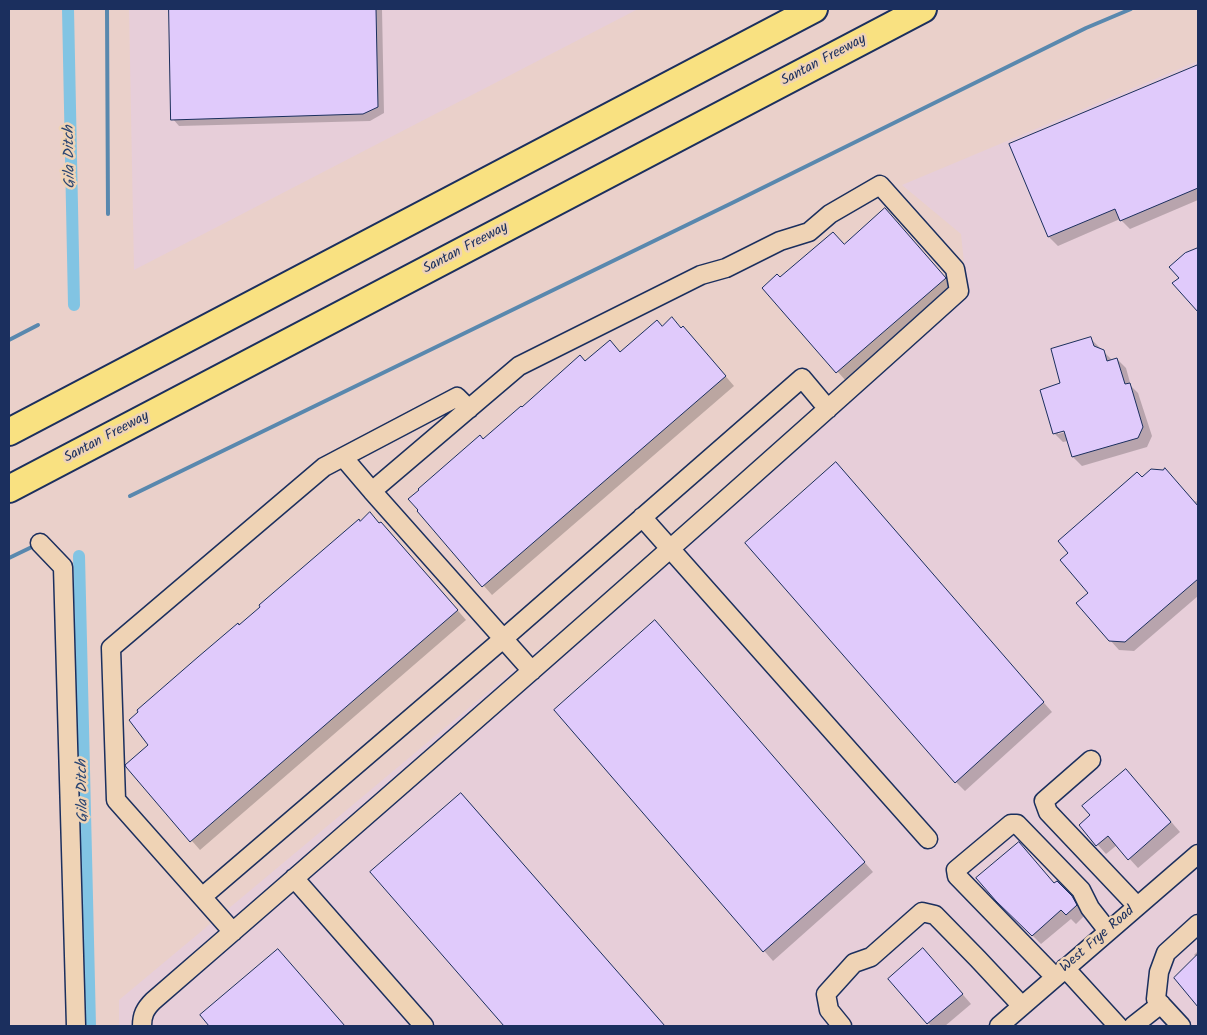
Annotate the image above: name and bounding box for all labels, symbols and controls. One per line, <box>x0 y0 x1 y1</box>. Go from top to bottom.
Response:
street label: Santan Freeway <box>779 32 869 90</box>
water label: Gila Ditch <box>61 125 81 189</box>
street label: Santan Freeway <box>421 220 511 278</box>
street label: Santan Freeway <box>62 409 152 467</box>
water label: Gila Ditch <box>74 759 94 823</box>
street label: West Frye Road <box>1057 903 1139 977</box>

